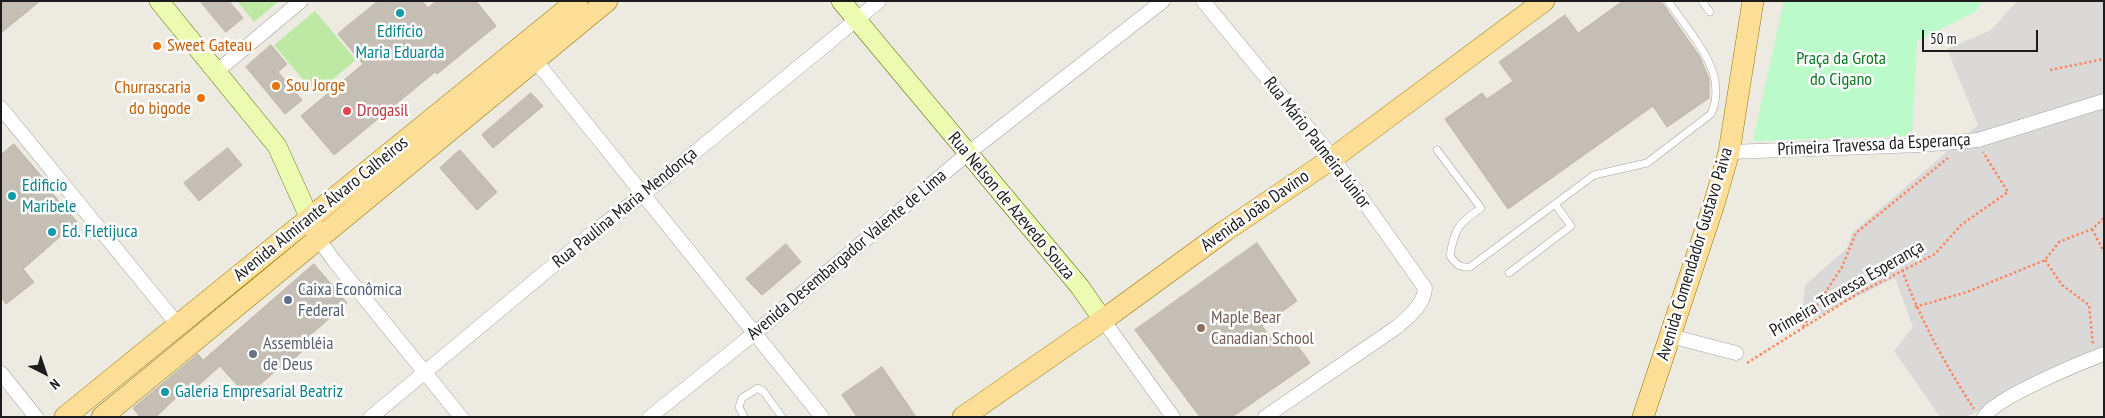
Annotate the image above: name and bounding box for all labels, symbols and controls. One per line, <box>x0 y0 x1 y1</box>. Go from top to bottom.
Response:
marker: Edifício Maria Eduarda <box>394 7 406 19</box>
scale bar <box>1925 20 2041 52</box>
place label: Edifício Maria Eduarda <box>356 21 444 64</box>
text: 50 m <box>1930 29 1956 48</box>
place label: Sweet Gateau <box>167 35 252 57</box>
marker: Sweet Gateau <box>151 40 163 52</box>
park label: Praça da Grota do Cigano <box>1796 48 1886 90</box>
street label: Rua Mário Palmeira Júnior <box>1259 73 1375 213</box>
place label: Sou Jorge <box>286 75 345 97</box>
place label: Churrascaria do bigode <box>114 77 191 120</box>
marker: Sou Jorge <box>270 80 282 92</box>
marker: Churrascaria do bigode <box>195 92 207 104</box>
place label: Drogasil <box>357 100 408 122</box>
marker: Drogasil <box>341 105 353 117</box>
street label: Rua Nelson de Azevedo Souza <box>943 128 1079 284</box>
street label: Primeira Travessa da Esperança <box>1777 129 1971 161</box>
street label: Avenida Almirante Álvaro Calheiros <box>229 132 413 286</box>
street label: Rua Paulina Maria Mendonça <box>548 143 702 273</box>
street label: Avenida Comendador Gustavo Paiva <box>1652 145 1738 363</box>
street label: Avenida Desembargador Valente de Lima <box>743 165 951 345</box>
street label: Avenida João Davino <box>1197 166 1313 256</box>
place label: Edificio Maribele <box>22 175 76 218</box>
marker: Edificio Maribele <box>6 190 18 202</box>
place label: Ed. Fletijuca <box>62 221 138 243</box>
marker: Ed. Fletijuca <box>46 226 58 238</box>
street label: Primeira Travessa Esperança <box>1766 236 1928 342</box>
place label: Caixa Econômica Federal <box>298 279 402 322</box>
marker: Caixa Econômica Federal <box>282 294 294 306</box>
place label: Maple Bear Canadian School <box>1211 307 1314 350</box>
marker: Maple Bear Canadian School <box>1195 322 1207 334</box>
place label: Assembléia de Deus <box>263 333 333 376</box>
north arrow <box>20 348 70 398</box>
marker: Assembléia de Deus <box>247 348 259 360</box>
text: N <box>46 375 64 394</box>
place label: Galeria Empresarial Beatriz <box>175 381 343 403</box>
marker: Galeria Empresarial Beatriz <box>159 386 171 398</box>

